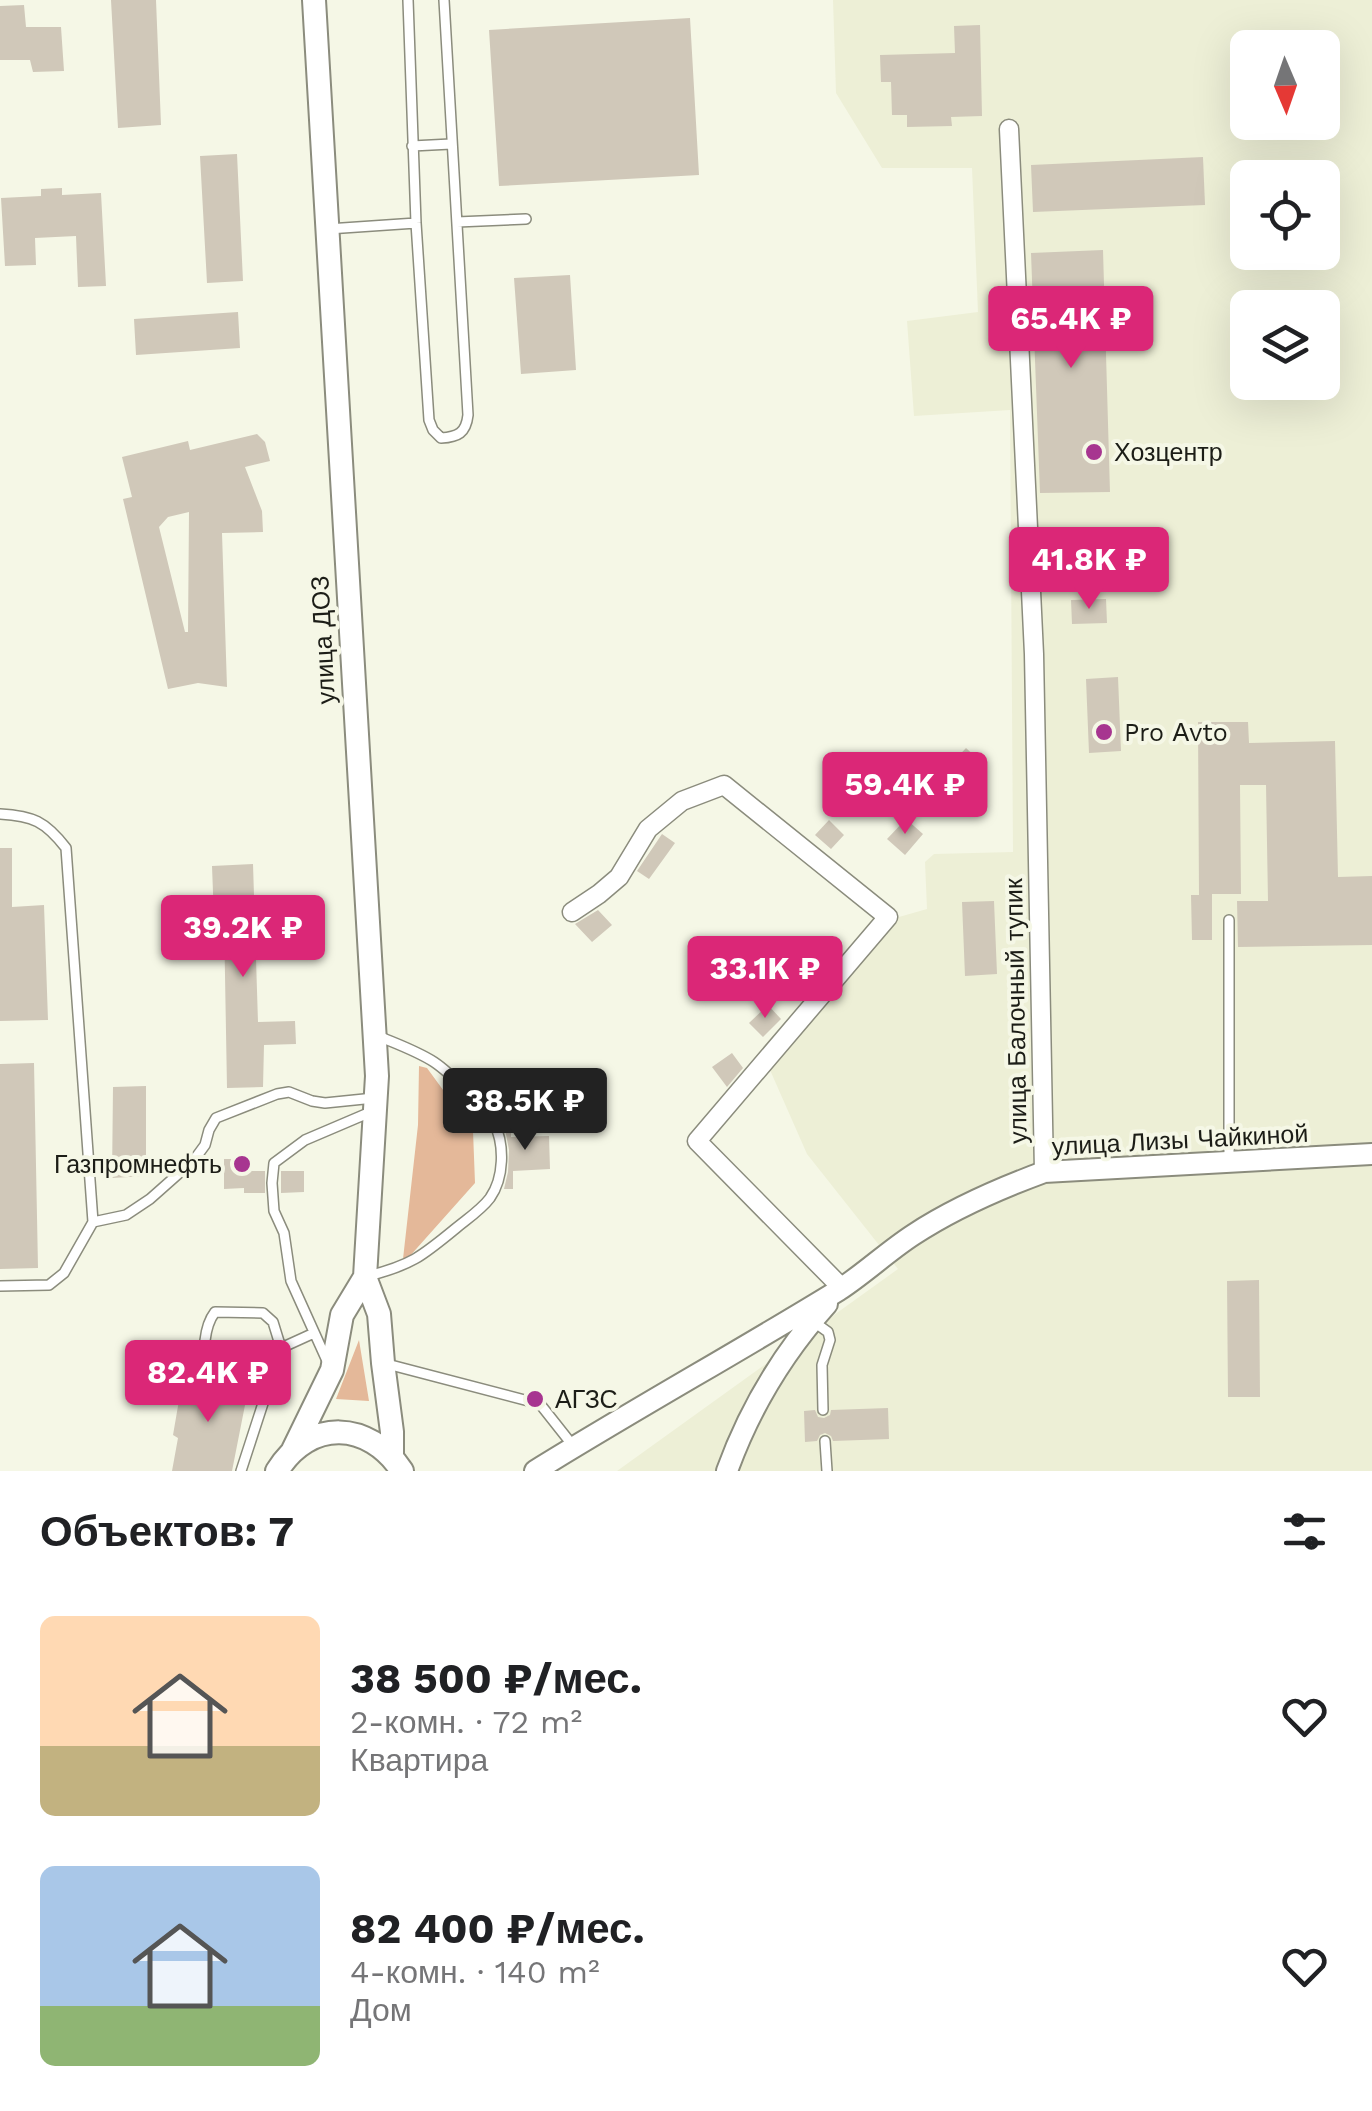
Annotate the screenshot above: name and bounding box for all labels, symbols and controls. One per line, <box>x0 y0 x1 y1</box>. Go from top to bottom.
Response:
north arrow <box>1230 30 1340 140</box>
map controls <box>1230 30 1340 400</box>
button: locate <box>1230 160 1340 270</box>
pin: 65.4K ₽ <box>979 286 1163 371</box>
button: layers <box>1230 290 1340 400</box>
text: 65.4K ₽ <box>1010 299 1132 337</box>
place label: Хозцентр <box>1114 438 1223 467</box>
marker: Хозцентр <box>1083 441 1105 463</box>
pin: 41.8K ₽ <box>997 527 1181 612</box>
text: 41.8K ₽ <box>1031 540 1147 578</box>
street label: улица ДОЗ <box>305 575 341 705</box>
place label: Pro Аvto <box>1124 718 1228 747</box>
marker: Pro Аvto <box>1093 721 1115 743</box>
pin: 59.4K ₽ <box>813 752 997 837</box>
text: 59.4K ₽ <box>844 765 966 803</box>
street label: улица Балочный тупик <box>999 877 1033 1144</box>
pin: 39.2K ₽ <box>151 895 335 980</box>
text: 39.2K ₽ <box>183 908 303 946</box>
pin: 33.1K ₽ <box>673 936 857 1021</box>
text: 33.1K ₽ <box>710 949 820 987</box>
pin: 38.5K ₽ <box>433 1068 617 1153</box>
text: 38.5K ₽ <box>465 1081 585 1119</box>
street label: улица Лизы Чайкиной <box>1051 1119 1309 1161</box>
place label: Газпромнефть <box>54 1150 222 1179</box>
marker: Газпромнефть <box>231 1153 253 1175</box>
pin: 82.4K ₽ <box>116 1340 300 1425</box>
text: 82.4K ₽ <box>147 1353 269 1391</box>
place label: АГЗС <box>555 1385 618 1414</box>
marker: АГЗС <box>524 1388 546 1410</box>
icon: filters <box>1277 1504 1332 1559</box>
text: Объектов: 7 <box>40 1507 294 1556</box>
text: 38 500 ₽/мес. <box>350 1654 642 1703</box>
icon: home <box>120 1656 240 1776</box>
icon: heart <box>1277 1689 1332 1744</box>
text: 2-комн. · 72 m² <box>350 1703 582 1741</box>
text: Квартира <box>350 1741 488 1779</box>
text: 82 400 ₽/мес. <box>350 1904 645 1953</box>
icon: home <box>120 1906 240 2026</box>
icon: heart <box>1277 1939 1332 1994</box>
text: 4-комн. · 140 m² <box>350 1953 600 1991</box>
text: Дом <box>350 1991 412 2029</box>

